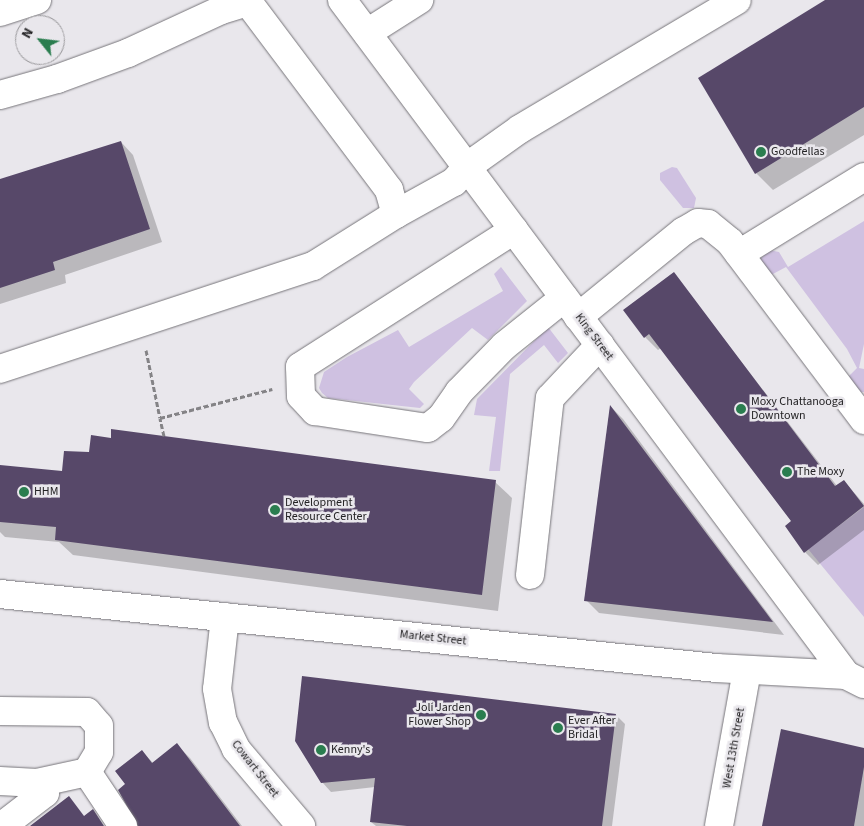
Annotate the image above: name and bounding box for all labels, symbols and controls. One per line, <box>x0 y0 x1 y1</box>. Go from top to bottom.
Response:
north arrow <box>15 15 65 65</box>
text: N <box>17 24 39 42</box>
place label: Goodfellas <box>771 145 825 159</box>
marker: Goodfellas <box>755 146 767 158</box>
street label: King Street <box>572 311 616 363</box>
place label: Moxy Chattanooga Downtown <box>751 395 844 423</box>
marker: Moxy Chattanooga Downtown <box>735 403 747 415</box>
place label: The Moxy <box>797 465 844 479</box>
marker: The Moxy <box>781 466 793 478</box>
place label: HHM <box>34 485 58 499</box>
marker: HHM <box>18 486 30 498</box>
place label: Development Resource Center <box>285 496 367 524</box>
marker: Development Resource Center <box>269 504 281 516</box>
street label: Market Street <box>399 627 467 649</box>
place label: Joli Jarden Flower Shop <box>408 701 471 729</box>
street label: West 13th Street <box>720 707 748 789</box>
marker: Joli Jarden Flower Shop <box>475 709 487 721</box>
place label: Ever After Bridal <box>568 714 616 742</box>
marker: Ever After Bridal <box>552 722 564 734</box>
street label: Cowart Street <box>228 738 282 800</box>
place label: Kenny's <box>331 743 370 757</box>
marker: Kenny's <box>315 744 327 756</box>

